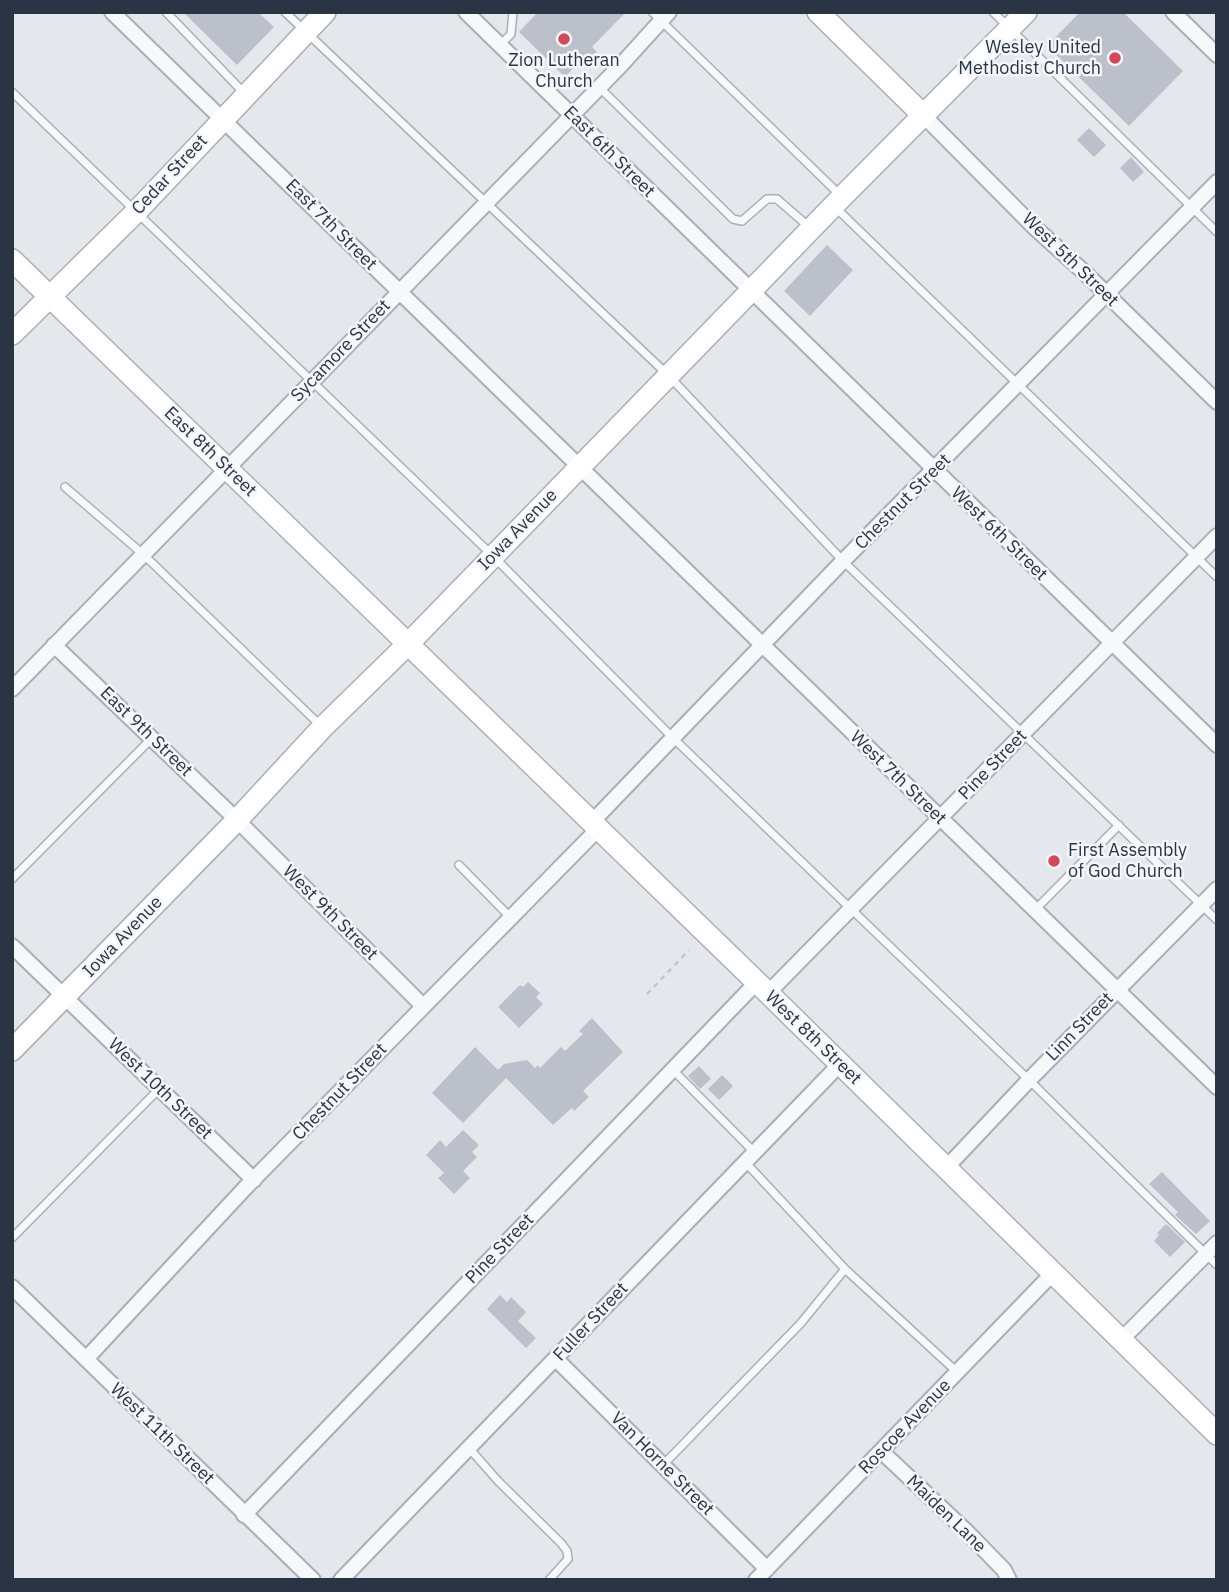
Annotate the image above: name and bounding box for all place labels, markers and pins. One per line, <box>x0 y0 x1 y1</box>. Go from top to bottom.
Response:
marker: Zion Lutheran Church <box>556 31 572 47</box>
place label: Wesley United Methodist Church <box>958 37 1101 80</box>
place label: Zion Lutheran Church <box>508 50 620 92</box>
marker: Wesley United Methodist Church <box>1107 50 1123 66</box>
place label: First Assembly of God Church <box>1068 840 1187 882</box>
marker: First Assembly of God Church <box>1046 853 1062 869</box>

